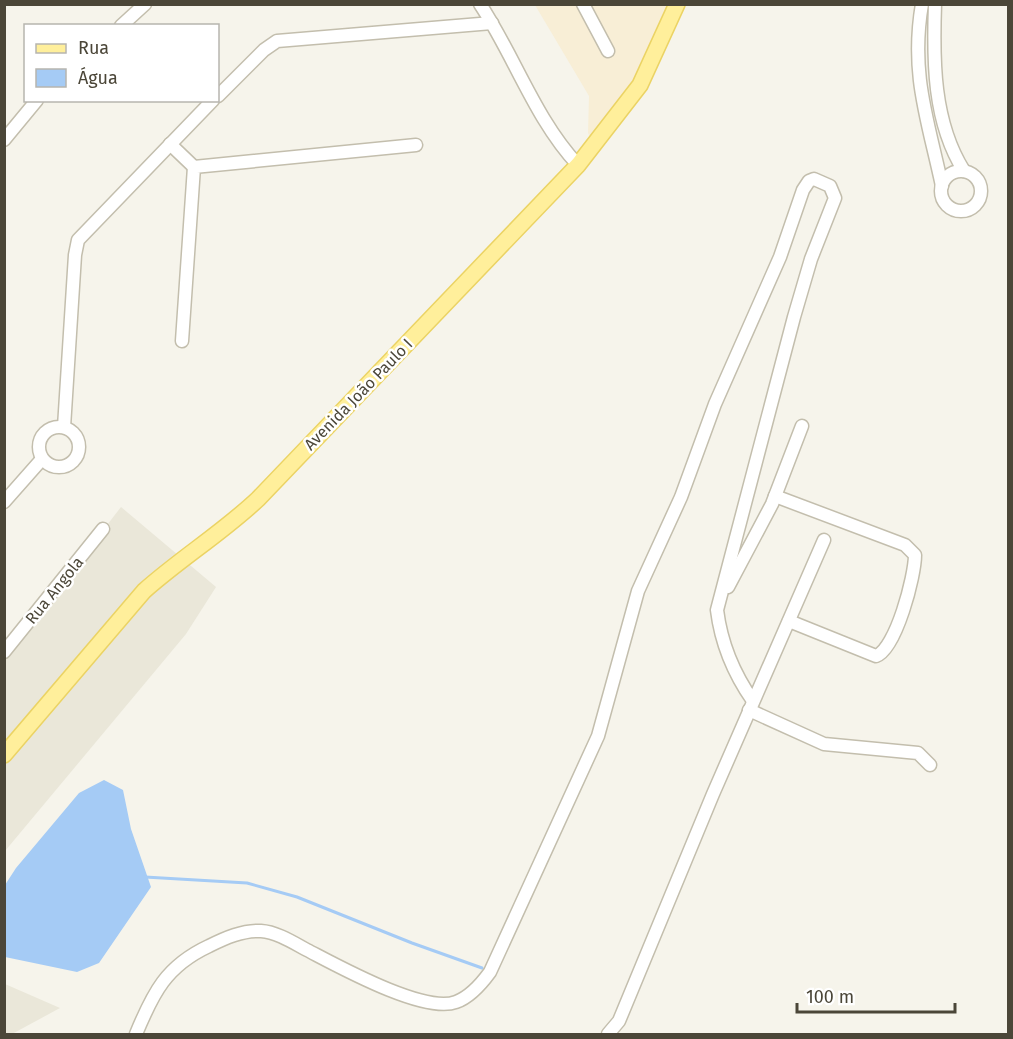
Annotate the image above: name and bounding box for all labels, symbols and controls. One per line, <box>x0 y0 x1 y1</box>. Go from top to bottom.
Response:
legend <box>24 24 219 102</box>
text: Rua <box>78 37 109 59</box>
text: Água <box>78 66 118 89</box>
street label: Avenida João Paulo I <box>300 335 417 454</box>
street label: Rua Angola <box>21 553 87 628</box>
scale bar <box>797 976 954 1014</box>
text: 100 m <box>806 986 854 1008</box>

